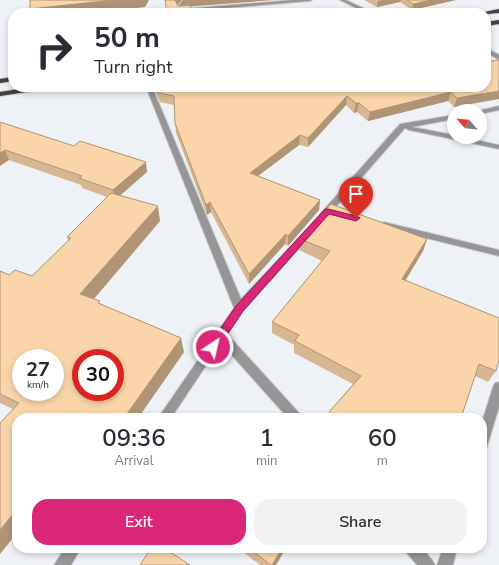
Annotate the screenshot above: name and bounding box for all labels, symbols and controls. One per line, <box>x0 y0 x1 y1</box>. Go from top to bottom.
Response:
text: 50 m <box>94 19 160 57</box>
icon: right <box>28 24 80 76</box>
text: Turn right <box>94 55 173 79</box>
north arrow <box>447 104 487 144</box>
map controls <box>447 104 487 144</box>
pin <box>339 177 373 218</box>
icon: arrive <box>345 183 367 205</box>
position arrow <box>192 326 234 368</box>
speed limit sign: 30 <box>72 349 124 401</box>
text: 27 <box>26 356 50 383</box>
text: km/h <box>27 378 49 392</box>
text: 09:36 <box>102 422 166 454</box>
text: 1 <box>260 422 274 454</box>
text: 60 <box>368 422 397 454</box>
text: Arrival <box>114 452 154 470</box>
text: min <box>256 452 277 470</box>
text: m <box>377 452 388 470</box>
button: Exit <box>32 499 246 545</box>
button: Share <box>254 499 467 545</box>

